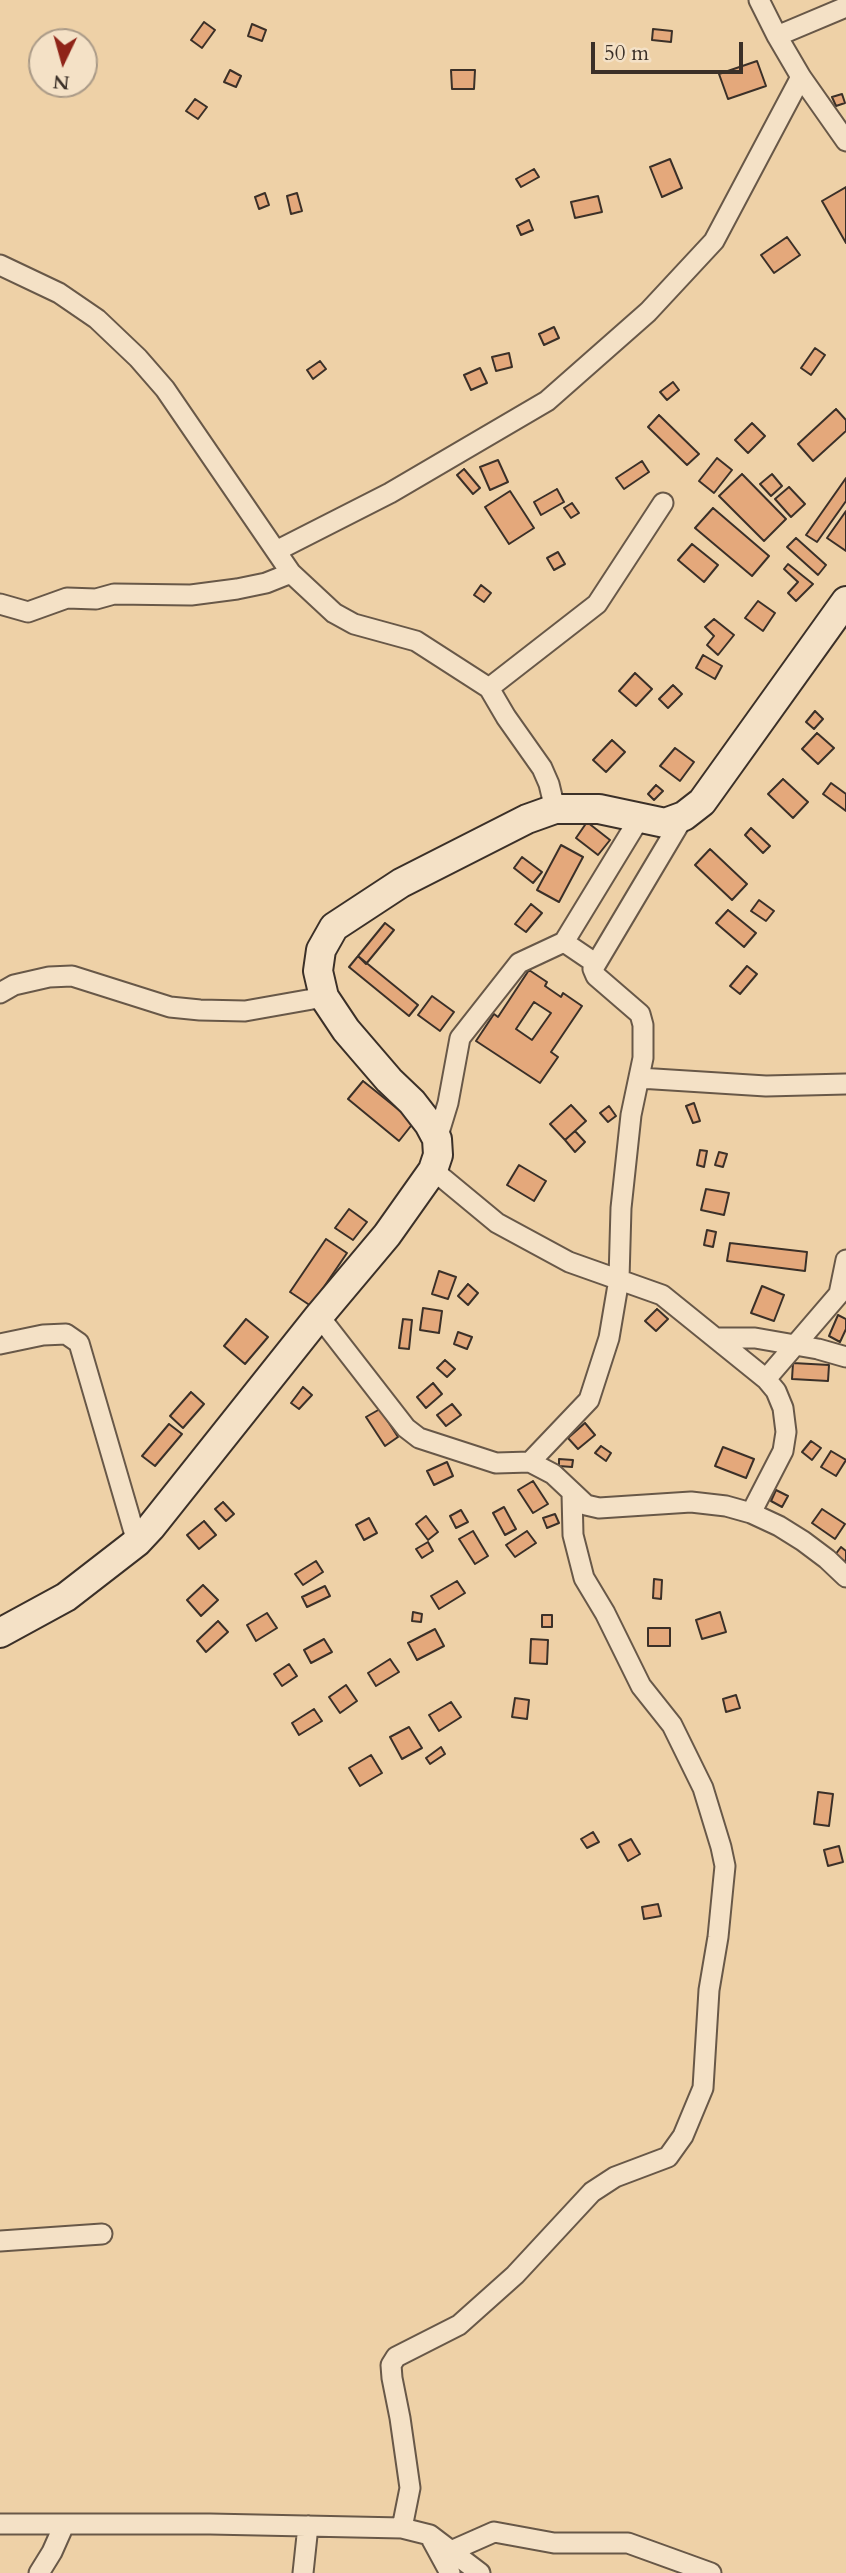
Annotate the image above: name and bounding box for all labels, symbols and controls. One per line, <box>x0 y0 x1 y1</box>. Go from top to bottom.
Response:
north arrow <box>28 28 98 98</box>
scale bar <box>594 28 746 72</box>
text: 50 m <box>604 39 649 68</box>
text: N <box>52 68 71 96</box>

